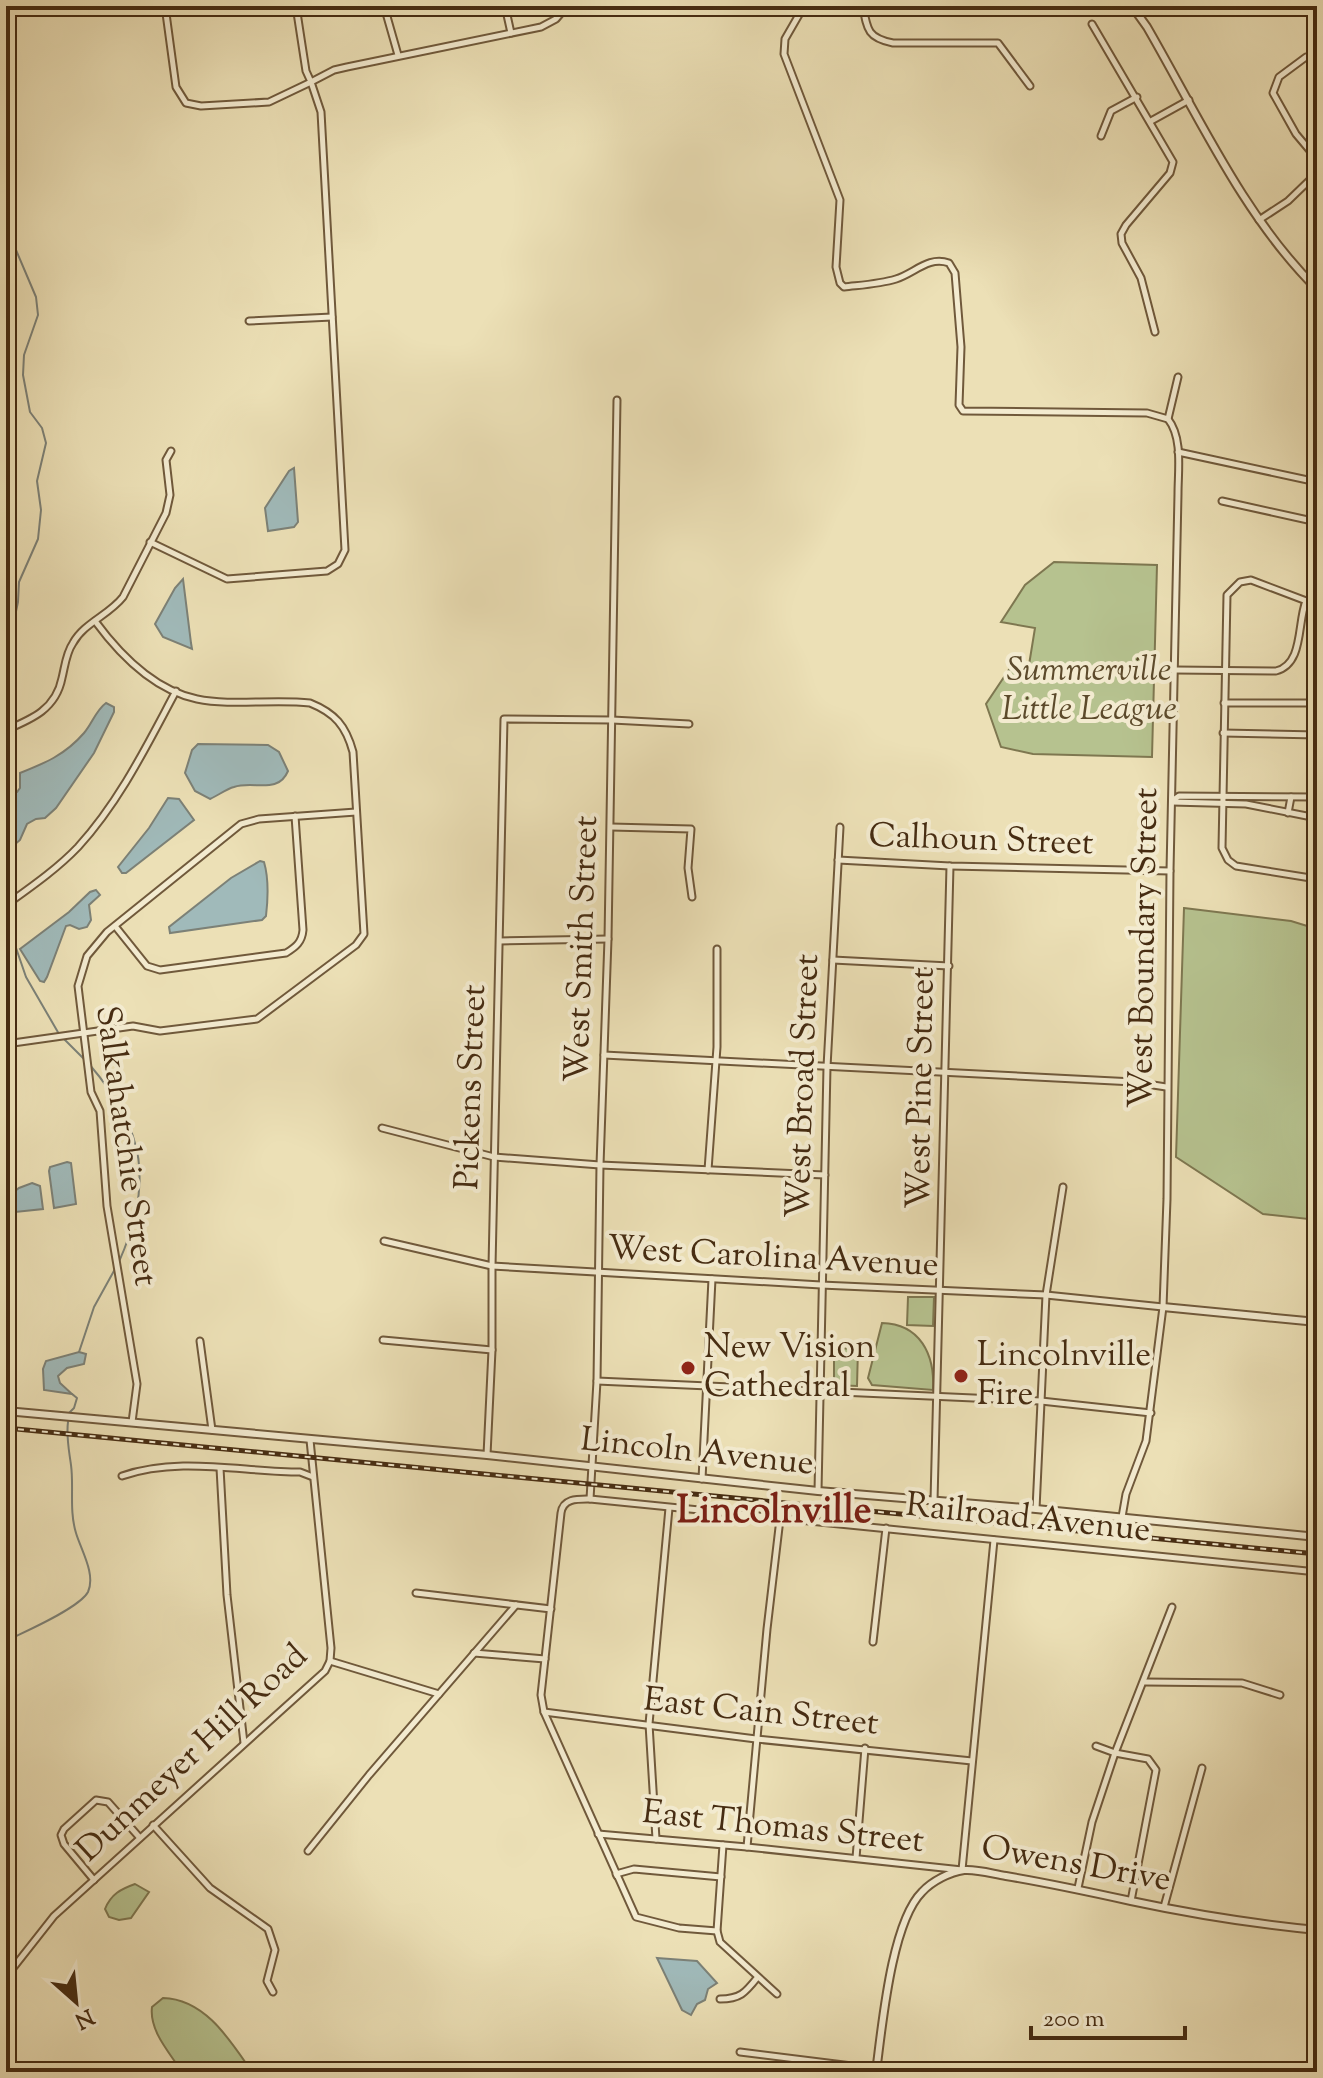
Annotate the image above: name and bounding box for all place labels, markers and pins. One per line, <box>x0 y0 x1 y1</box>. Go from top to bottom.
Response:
place label: New Vision Cathedral <box>704 1324 875 1412</box>
place label: Lincolnville Fire <box>977 1332 1151 1420</box>
marker: New Vision Cathedral <box>679 1359 697 1377</box>
marker: Lincolnville Fire <box>952 1367 970 1385</box>

